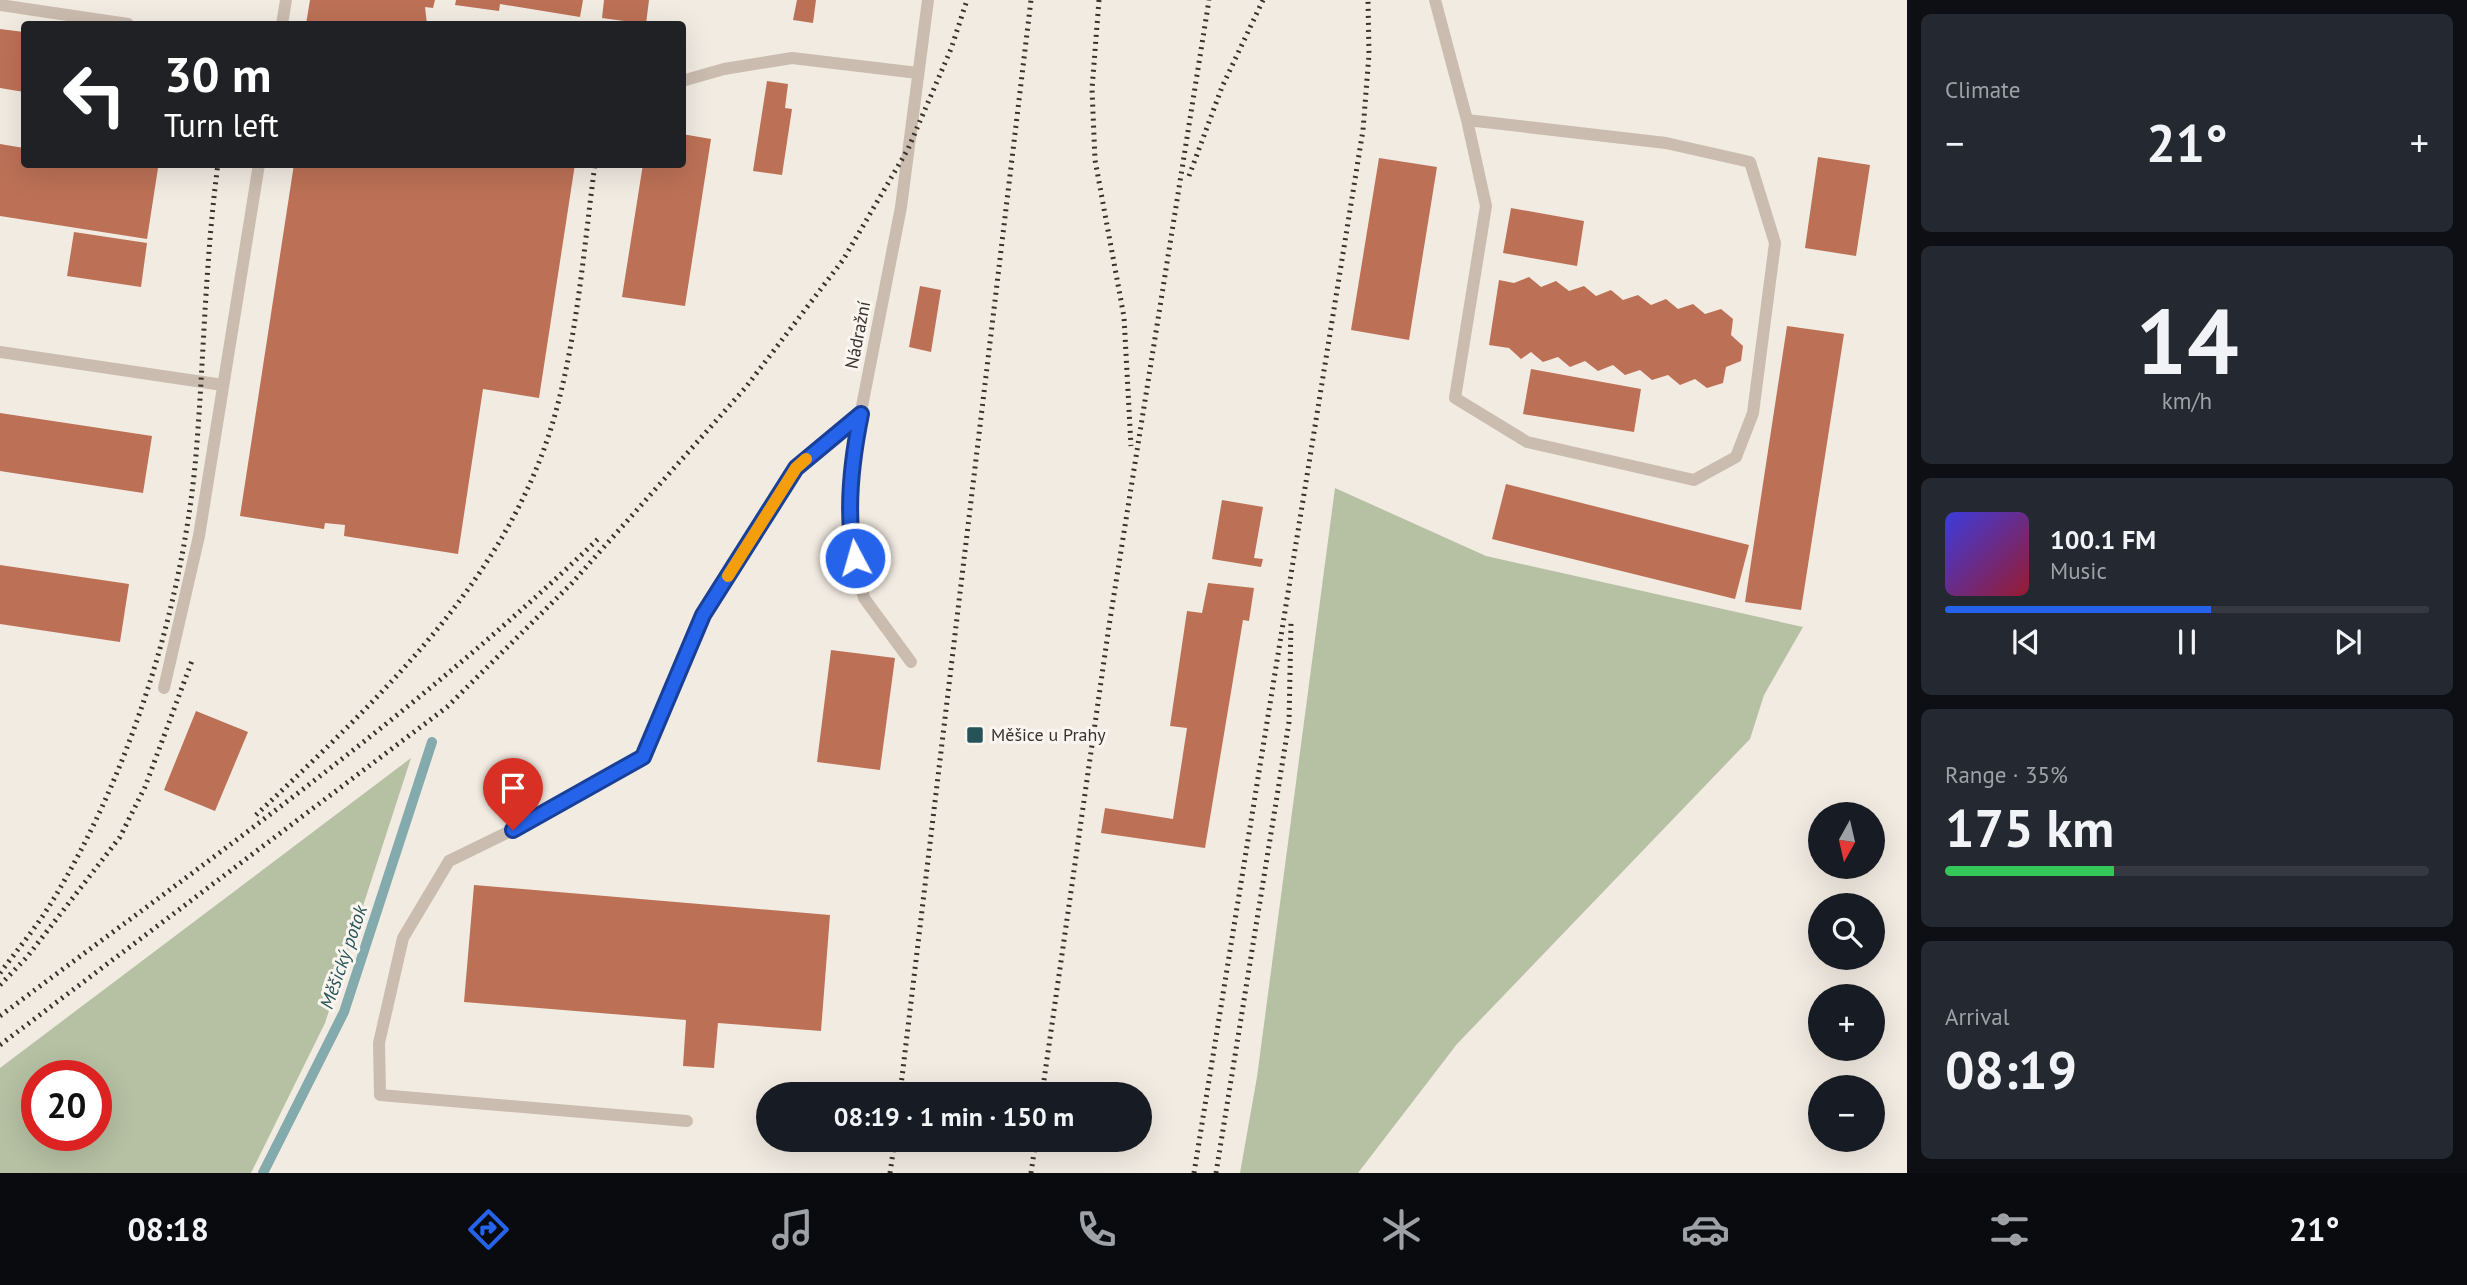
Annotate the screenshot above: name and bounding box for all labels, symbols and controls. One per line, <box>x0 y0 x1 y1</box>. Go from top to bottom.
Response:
text: 30 m <box>164 42 271 106</box>
icon: left <box>49 49 140 140</box>
text: Climate <box>1945 75 2020 104</box>
text: Turn left <box>164 104 279 146</box>
text: 21° <box>2146 109 2228 176</box>
text: − <box>1945 118 1964 167</box>
text: + <box>2410 118 2429 167</box>
text: 14 <box>2135 281 2239 399</box>
street label: Nádražní <box>840 299 875 371</box>
text: km/h <box>2162 386 2212 415</box>
position arrow <box>818 521 892 595</box>
text: 100.1 FM <box>2050 523 2156 556</box>
text: Music <box>2050 556 2107 585</box>
icon: previous <box>2007 623 2045 661</box>
icon: pause <box>2168 623 2206 661</box>
icon: next <box>2329 623 2367 661</box>
place label: Měšice u Prahy <box>991 723 1106 746</box>
marker: Měšice u Prahy <box>965 725 985 745</box>
pin <box>483 758 543 830</box>
text: Range · 35% <box>1945 760 2068 789</box>
icon: arrive <box>494 769 532 807</box>
text: 175 km <box>1945 794 2114 861</box>
north arrow <box>1808 802 1885 878</box>
map controls <box>1808 802 1885 1152</box>
button: search <box>1808 893 1885 970</box>
water label: Měšický potok <box>314 901 372 1012</box>
button: + <box>1808 984 1885 1061</box>
text: Arrival <box>1945 1002 2009 1031</box>
text: 08:19 <box>1945 1036 2077 1103</box>
speed limit sign: 20 <box>21 1060 112 1151</box>
button: − <box>1808 1075 1885 1152</box>
text: 08:19 · 1 min · 150 m <box>834 1100 1074 1133</box>
icon: directions <box>464 1205 513 1254</box>
icon: music <box>768 1205 817 1254</box>
icon: phone <box>1072 1205 1121 1254</box>
icon: climate <box>1377 1205 1426 1254</box>
icon: car <box>1681 1205 1730 1254</box>
icon: filters <box>1985 1205 2034 1254</box>
text: 08:18 <box>128 1208 209 1250</box>
text: 21° <box>2289 1208 2339 1250</box>

